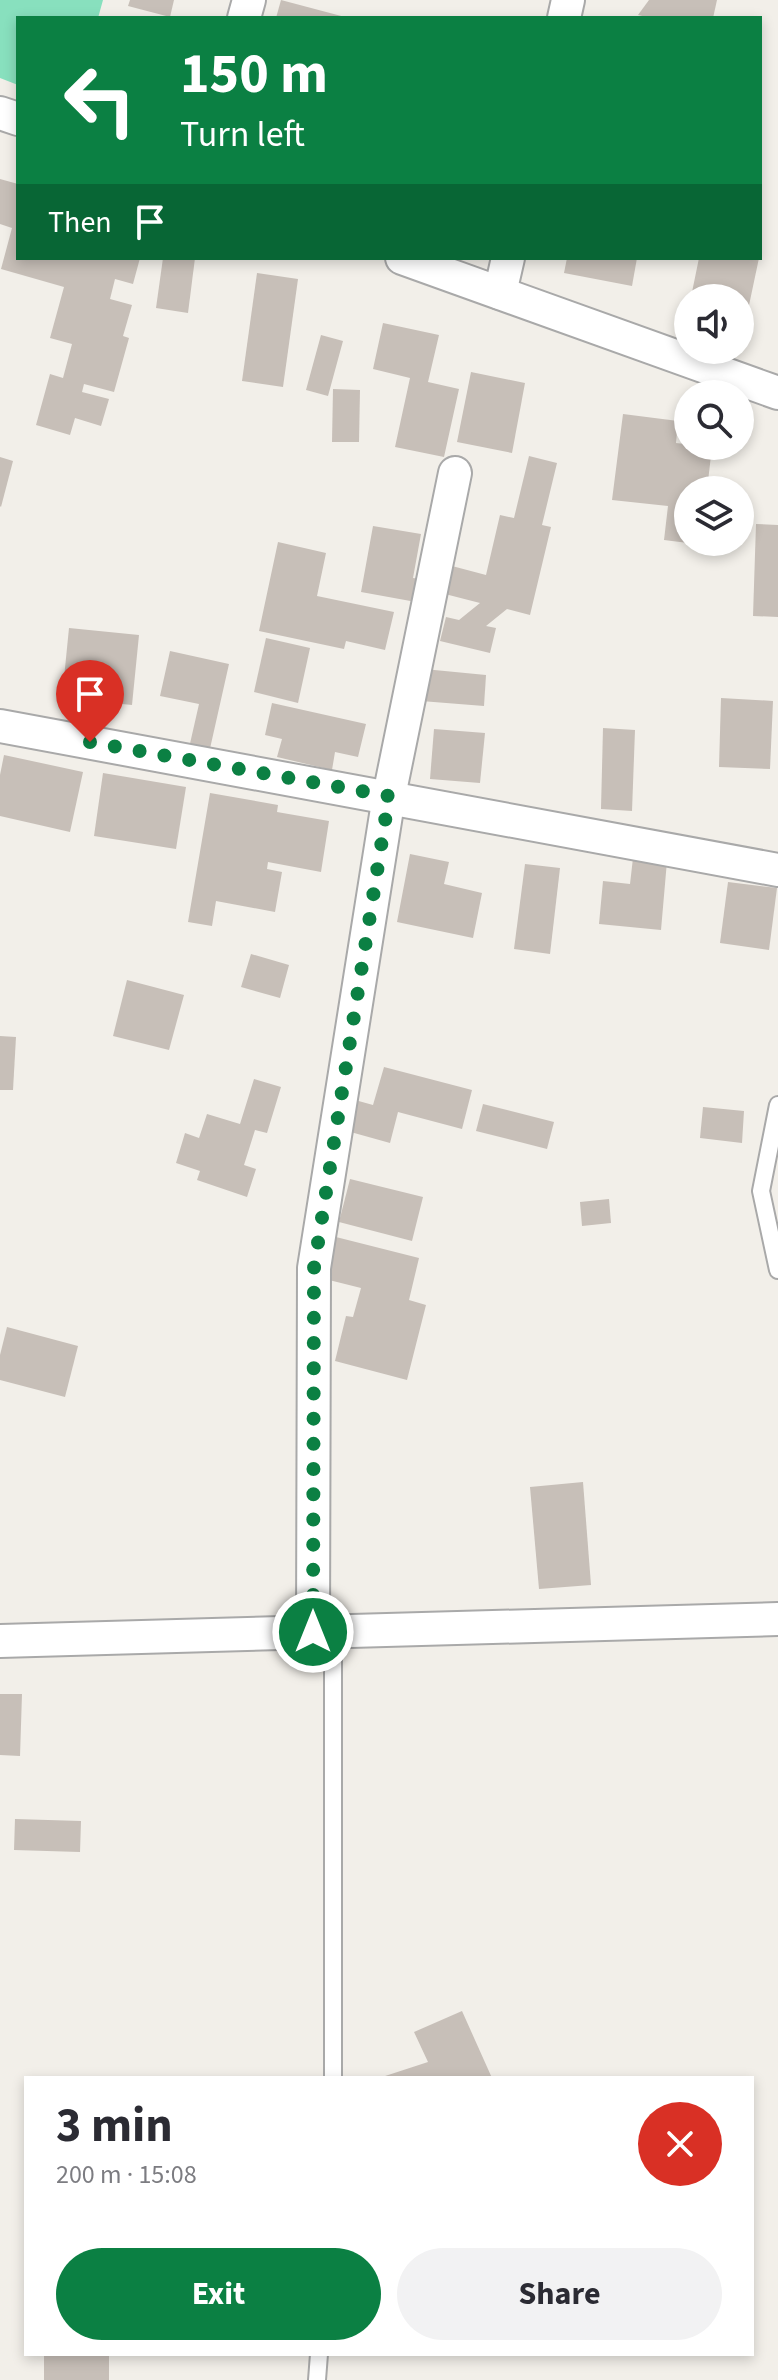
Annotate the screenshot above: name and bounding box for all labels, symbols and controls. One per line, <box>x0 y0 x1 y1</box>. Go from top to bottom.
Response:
text: 150 m <box>180 35 328 114</box>
icon: left <box>48 48 152 152</box>
text: Turn left <box>180 109 305 160</box>
icon: arrive <box>128 200 172 244</box>
text: Then <box>48 201 112 244</box>
map controls <box>674 284 754 556</box>
button: sound <box>674 284 754 364</box>
button: search <box>674 380 754 460</box>
button: layers <box>674 476 754 556</box>
pin <box>56 660 124 742</box>
icon: arrive <box>68 672 112 716</box>
position arrow <box>271 1590 355 1674</box>
text: 3 min <box>56 2092 173 2160</box>
button: close <box>638 2102 722 2186</box>
text: 200 m · 15:08 <box>56 2156 197 2193</box>
button: Exit <box>56 2248 381 2340</box>
button: Share <box>397 2248 722 2340</box>

